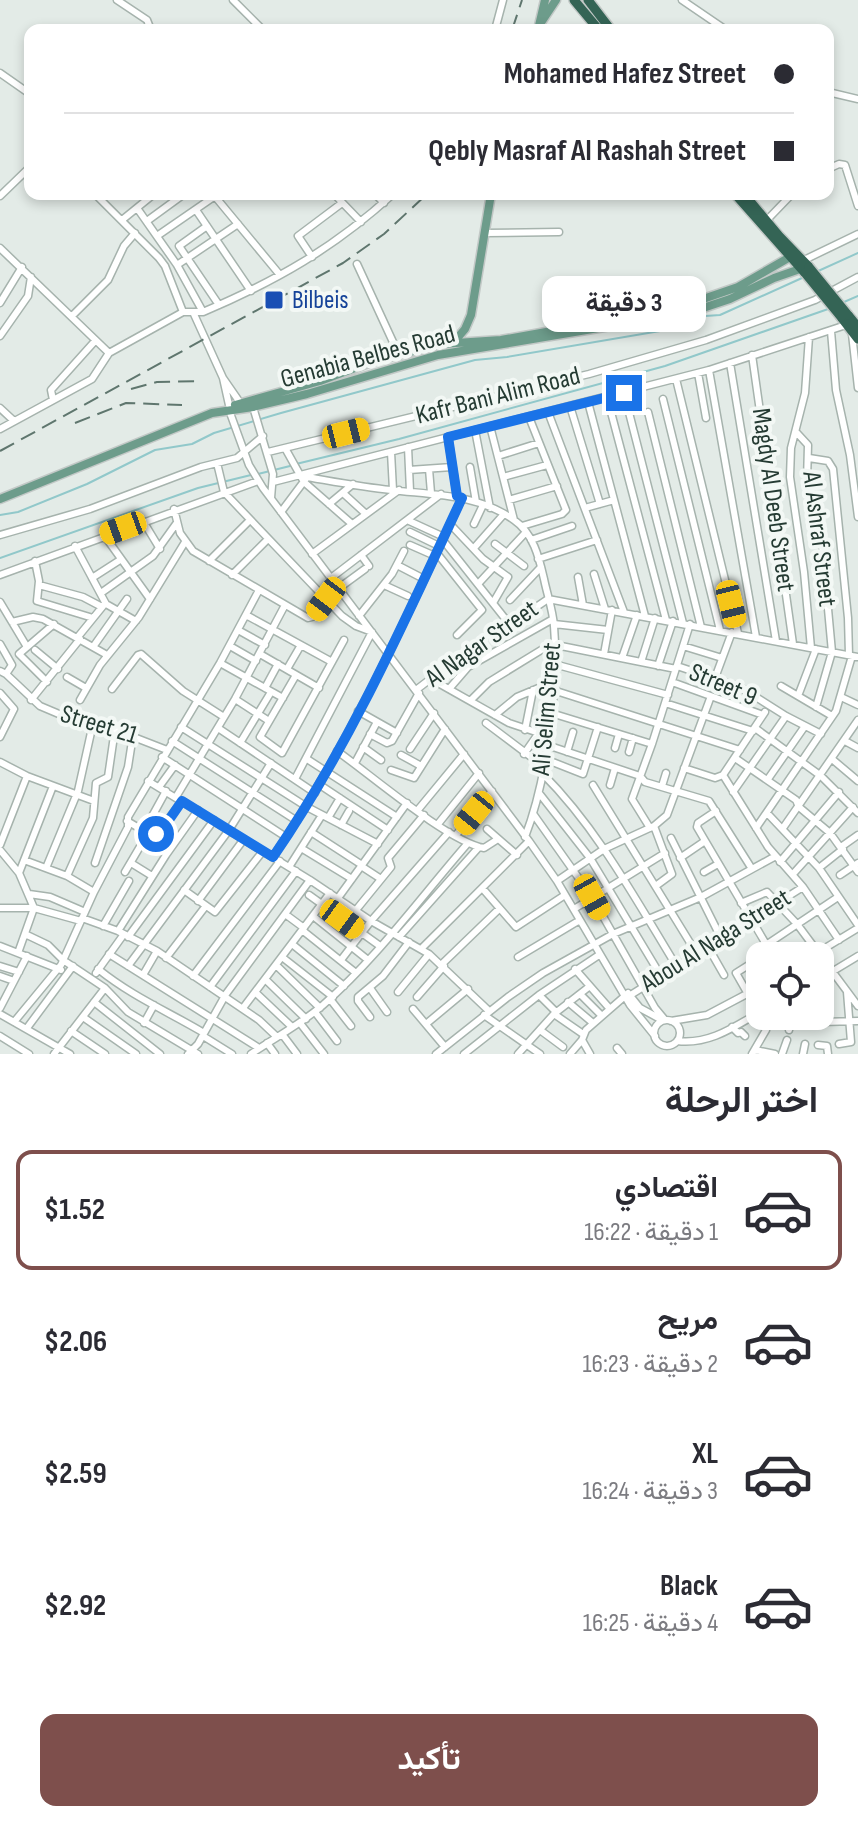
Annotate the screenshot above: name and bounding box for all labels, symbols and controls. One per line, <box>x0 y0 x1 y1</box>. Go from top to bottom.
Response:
text: Mohamed Hafez Street <box>504 56 746 92</box>
text: Qebly Masraf Al Rashah Street <box>428 133 746 169</box>
callout: 3 دقيقة <box>542 277 706 333</box>
place label: Bilbeis <box>292 285 349 316</box>
text: 3 دقيقة <box>585 288 663 319</box>
marker: Bilbeis <box>263 289 285 311</box>
street label: Genabia Belbes Road <box>277 319 459 395</box>
street label: Kafr Bani Alim Road <box>413 361 583 431</box>
route end <box>606 375 642 411</box>
street label: Magdy Al Deeb Street <box>745 406 801 594</box>
car <box>320 416 372 450</box>
street label: Al Ashraf Street <box>795 469 843 608</box>
car <box>96 509 150 547</box>
car <box>302 573 350 625</box>
car <box>714 578 748 630</box>
street label: Al Nagar Street <box>419 594 544 695</box>
street label: Ali Selim Street <box>526 641 568 778</box>
street label: Street 9 <box>684 657 762 713</box>
street label: Street 21 <box>57 699 141 751</box>
car <box>450 787 498 839</box>
route start <box>138 816 174 852</box>
car <box>570 870 614 924</box>
street label: Abou Al Naga Street <box>635 883 797 1000</box>
car <box>316 895 368 943</box>
map controls <box>746 942 834 1030</box>
button: locate <box>746 942 834 1030</box>
text: اختر الرحلة <box>665 1080 818 1123</box>
text: اقتصادي <box>615 1170 718 1206</box>
icon: car <box>742 1174 814 1246</box>
text: $1.52 <box>44 1192 105 1228</box>
text: 1 دقيقة · 16:22 <box>584 1217 718 1248</box>
text: مريح <box>658 1302 718 1338</box>
icon: car <box>742 1306 814 1378</box>
text: $2.06 <box>44 1324 107 1360</box>
text: 2 دقيقة · 16:23 <box>582 1349 718 1380</box>
text: XL <box>692 1436 718 1472</box>
icon: car <box>742 1438 814 1510</box>
text: $2.59 <box>44 1456 107 1492</box>
text: 3 دقيقة · 16:24 <box>583 1476 718 1507</box>
text: Black <box>660 1568 718 1604</box>
icon: car <box>742 1570 814 1642</box>
text: $2.92 <box>44 1588 106 1624</box>
text: 4 دقيقة · 16:25 <box>583 1608 718 1639</box>
button: تأكيد <box>40 1714 818 1806</box>

